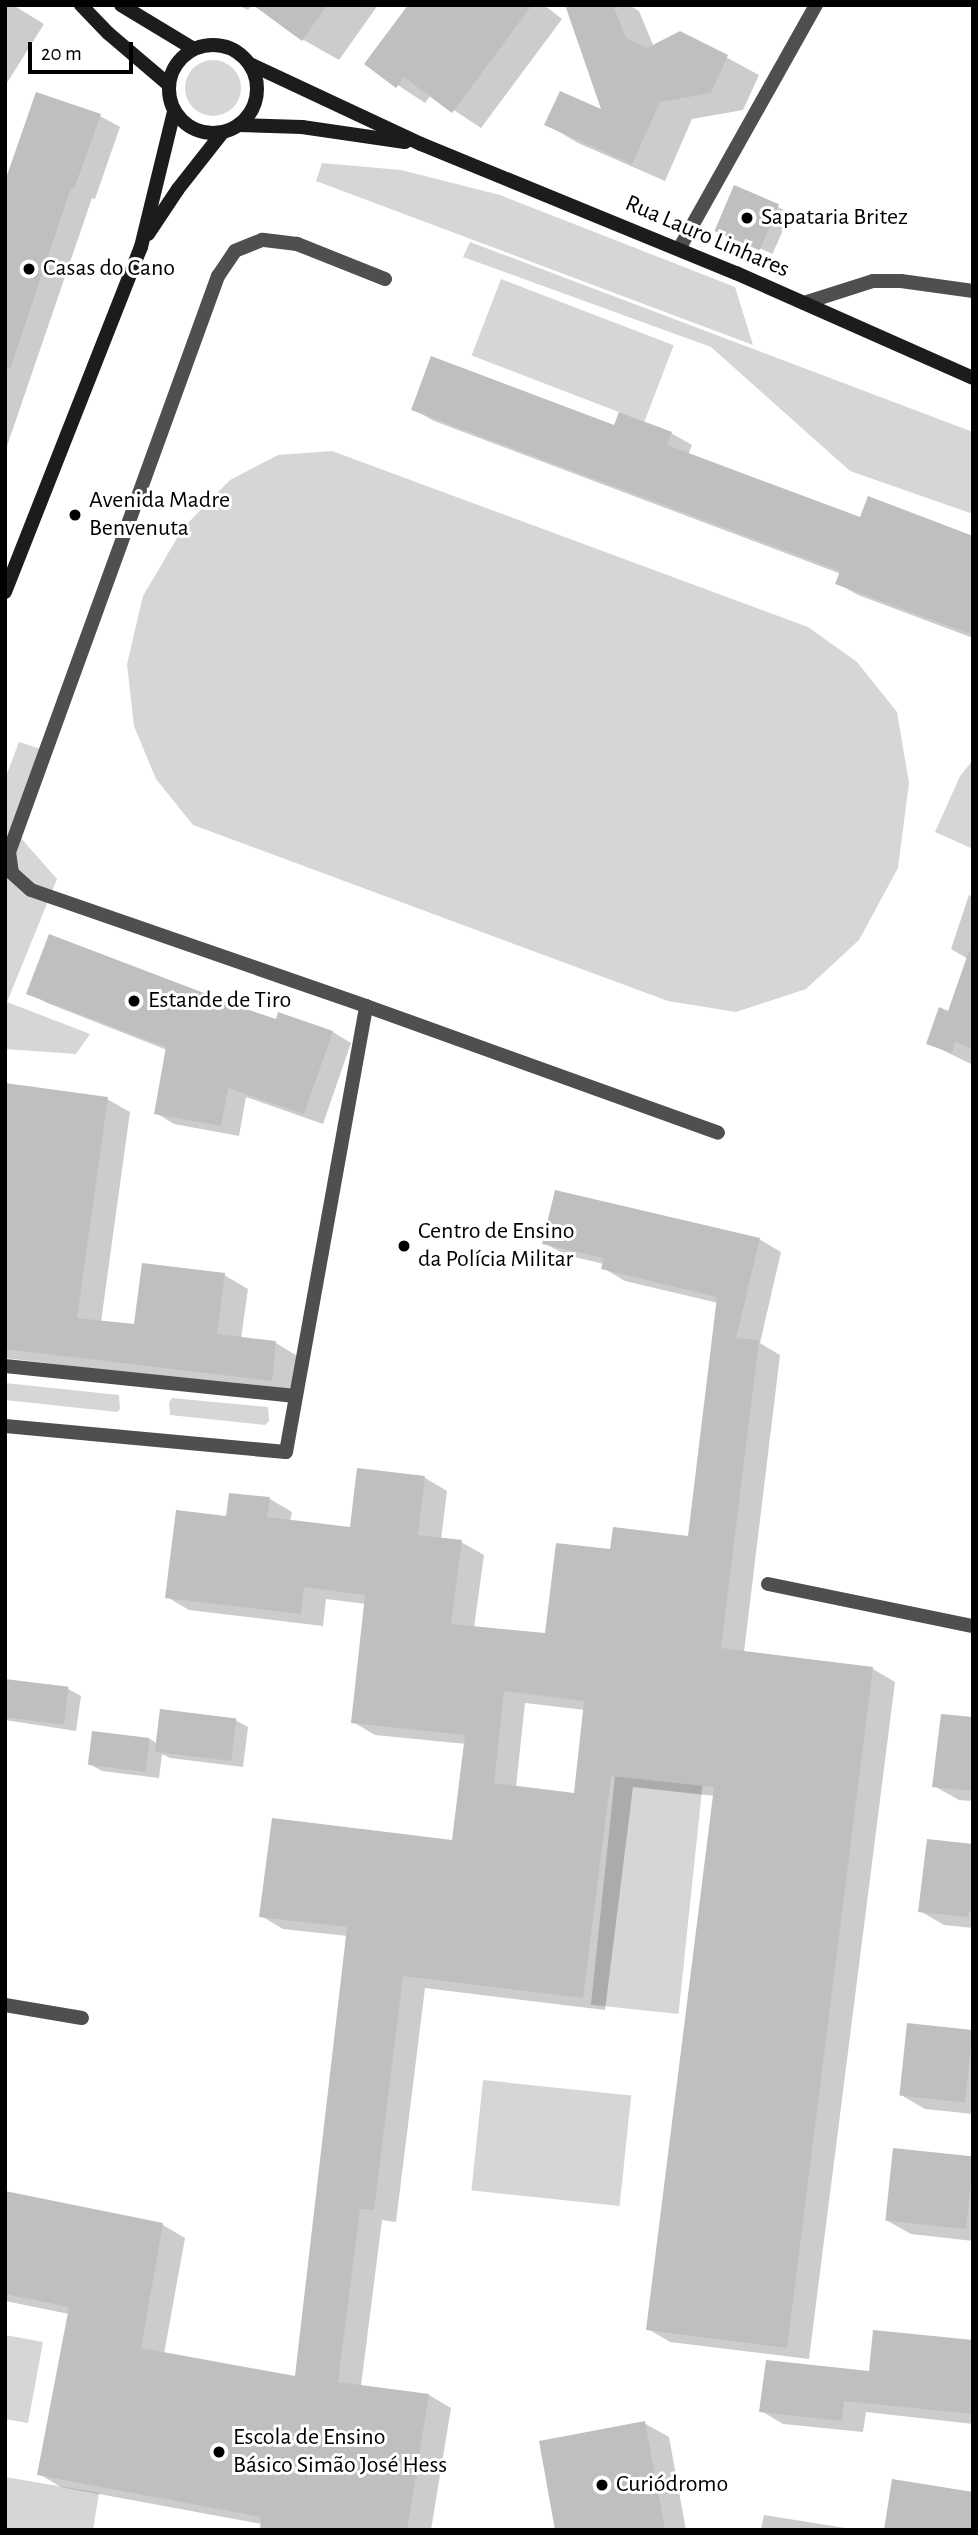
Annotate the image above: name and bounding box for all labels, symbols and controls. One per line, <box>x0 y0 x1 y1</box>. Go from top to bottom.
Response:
scale bar <box>32 28 136 72</box>
text: 20 m <box>41 43 82 64</box>
street label: Rua Lauro Linhares <box>620 189 794 285</box>
place label: Sapataria Britez <box>761 204 908 232</box>
marker: Sapataria Britez <box>739 210 755 226</box>
place label: Casas do Cano <box>43 255 175 283</box>
marker: Casas do Cano <box>21 261 37 277</box>
place label: Avenida Madre Benvenuta <box>89 487 230 543</box>
marker: Avenida Madre Benvenuta <box>67 507 83 523</box>
place label: Estande de Tiro <box>148 987 291 1015</box>
marker: Estande de Tiro <box>126 993 142 1009</box>
place label: Centro de Ensino da Polícia Militar <box>418 1218 575 1274</box>
marker: Centro de Ensino da Polícia Militar <box>396 1238 412 1254</box>
place label: Escola de Ensino Básico Simão José Hess <box>233 2424 447 2480</box>
marker: Escola de Ensino Básico Simão José Hess <box>211 2444 227 2460</box>
place label: Curiódromo <box>616 2471 728 2499</box>
marker: Curiódromo <box>594 2477 610 2493</box>

